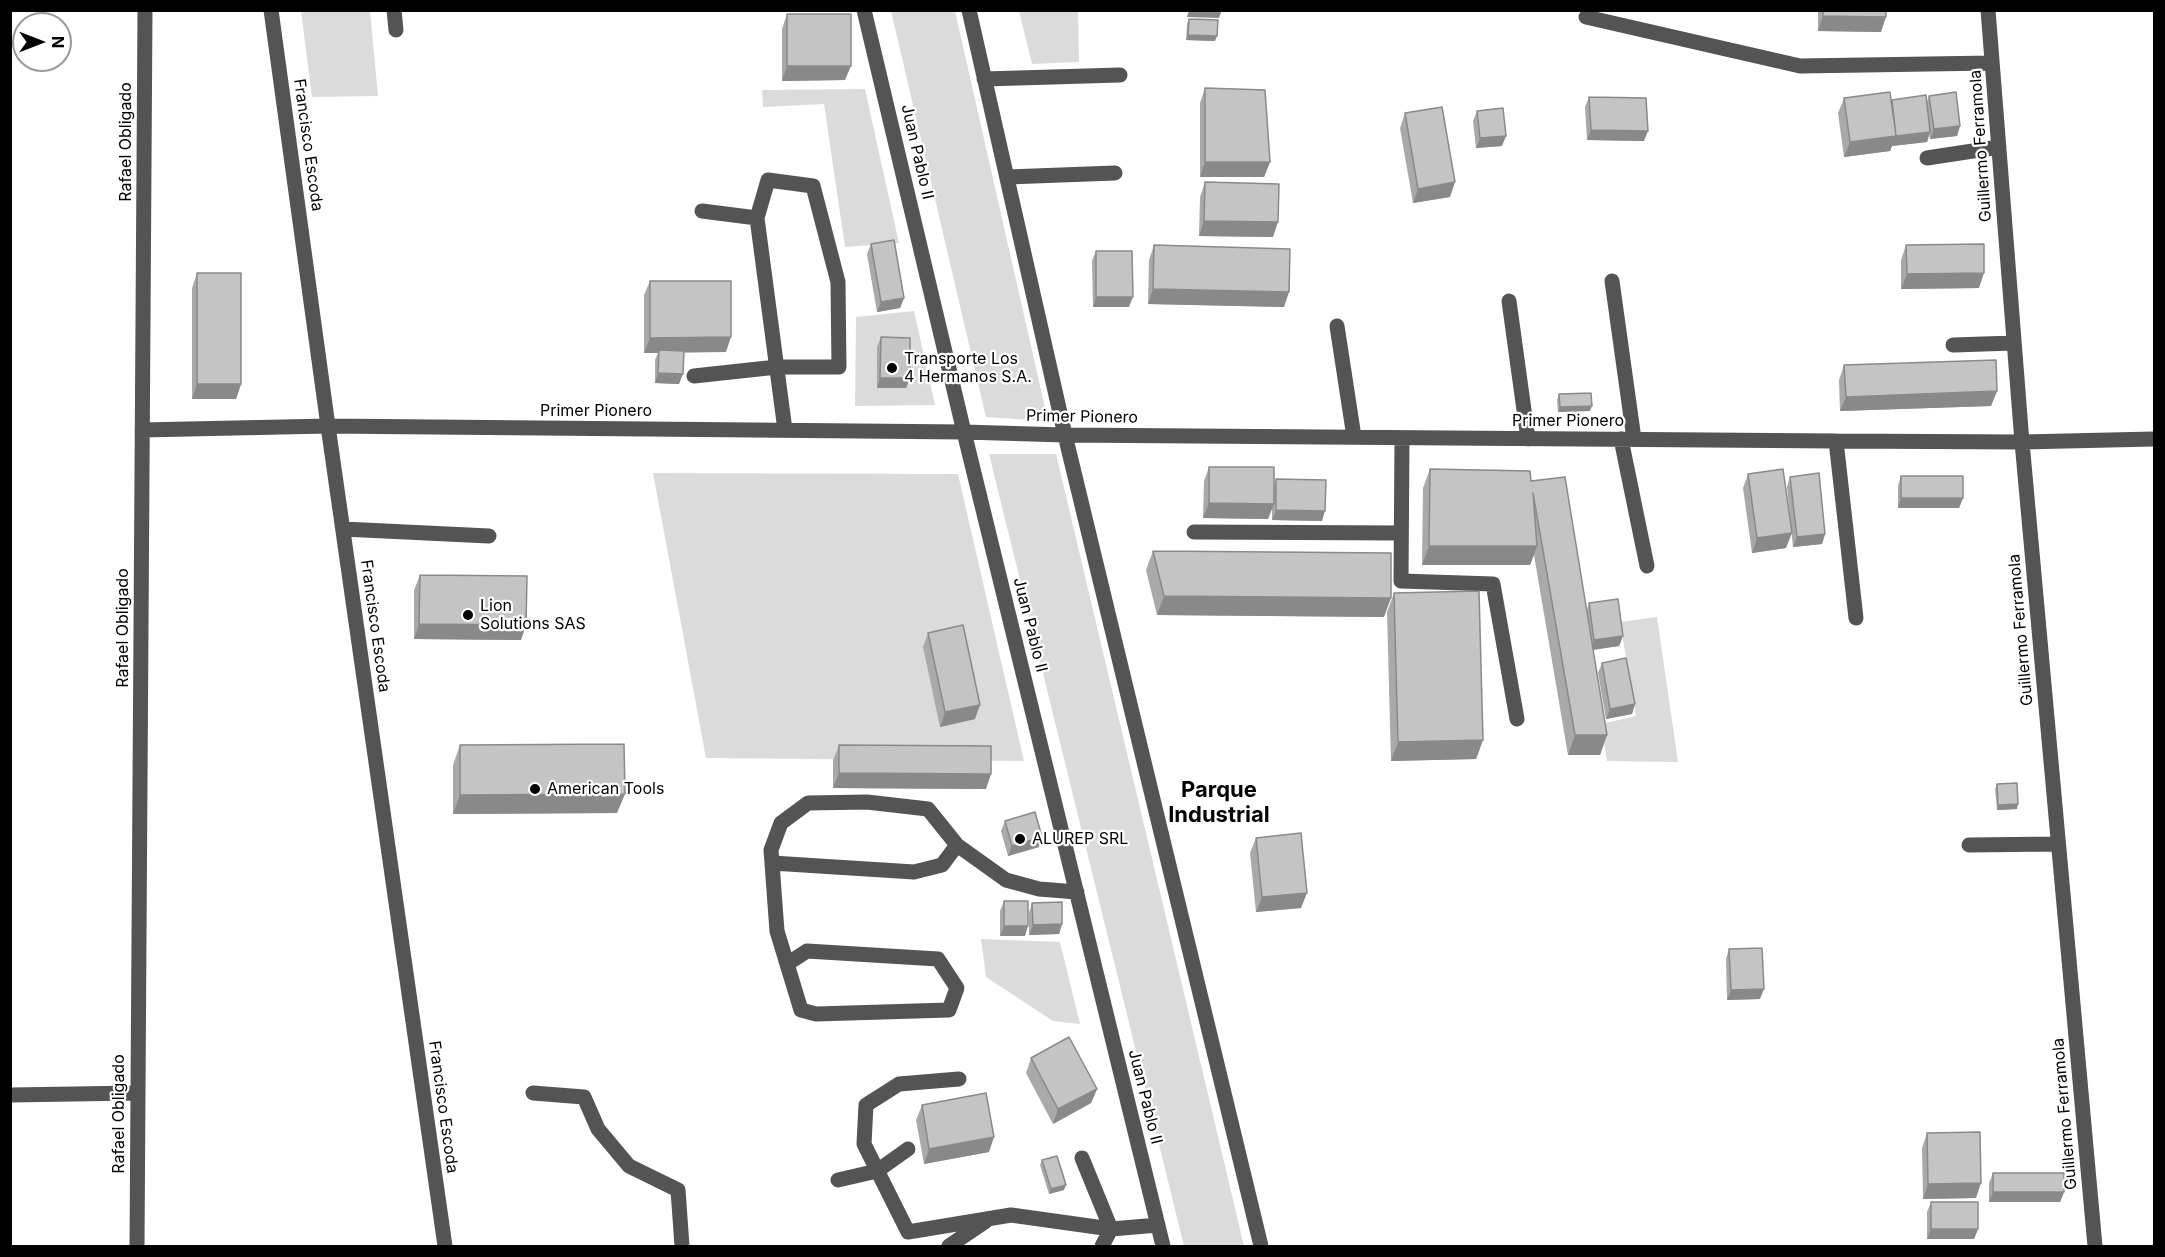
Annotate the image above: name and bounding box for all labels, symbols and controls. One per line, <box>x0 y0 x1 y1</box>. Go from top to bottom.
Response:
north arrow <box>12 12 72 72</box>
text: N <box>48 36 68 48</box>
street label: Guillermo Ferramola <box>1966 69 1996 223</box>
street label: Francisco Escoda <box>289 77 327 213</box>
street label: Rafael Obligado <box>116 82 136 202</box>
street label: Juan Pablo II <box>897 103 937 201</box>
place label: Transporte Los 4 Hermanos S.A. <box>904 349 1032 387</box>
marker: Transporte Los 4 Hermanos S.A. <box>885 361 899 375</box>
street label: Primer Pionero <box>540 401 652 421</box>
street label: Primer Pionero <box>1026 406 1138 428</box>
street label: Primer Pionero <box>1512 411 1624 431</box>
street label: Guillermo Ferramola <box>2005 553 2037 707</box>
street label: Francisco Escoda <box>356 558 394 694</box>
street label: Rafael Obligado <box>113 568 133 688</box>
street label: Juan Pablo II <box>1009 576 1051 674</box>
place label: Lion Solutions SAS <box>480 596 586 634</box>
marker: Lion Solutions SAS <box>461 608 475 622</box>
district label: Parque Industrial <box>1168 777 1270 828</box>
place label: American Tools <box>547 779 664 799</box>
marker: American Tools <box>528 782 542 796</box>
place label: ALUREP SRL <box>1032 829 1128 849</box>
marker: ALUREP SRL <box>1013 832 1027 846</box>
street label: Guillermo Ferramola <box>2049 1037 2081 1191</box>
street label: Francisco Escoda <box>424 1039 462 1175</box>
street label: Juan Pablo II <box>1124 1048 1166 1146</box>
street label: Rafael Obligado <box>109 1054 129 1174</box>

